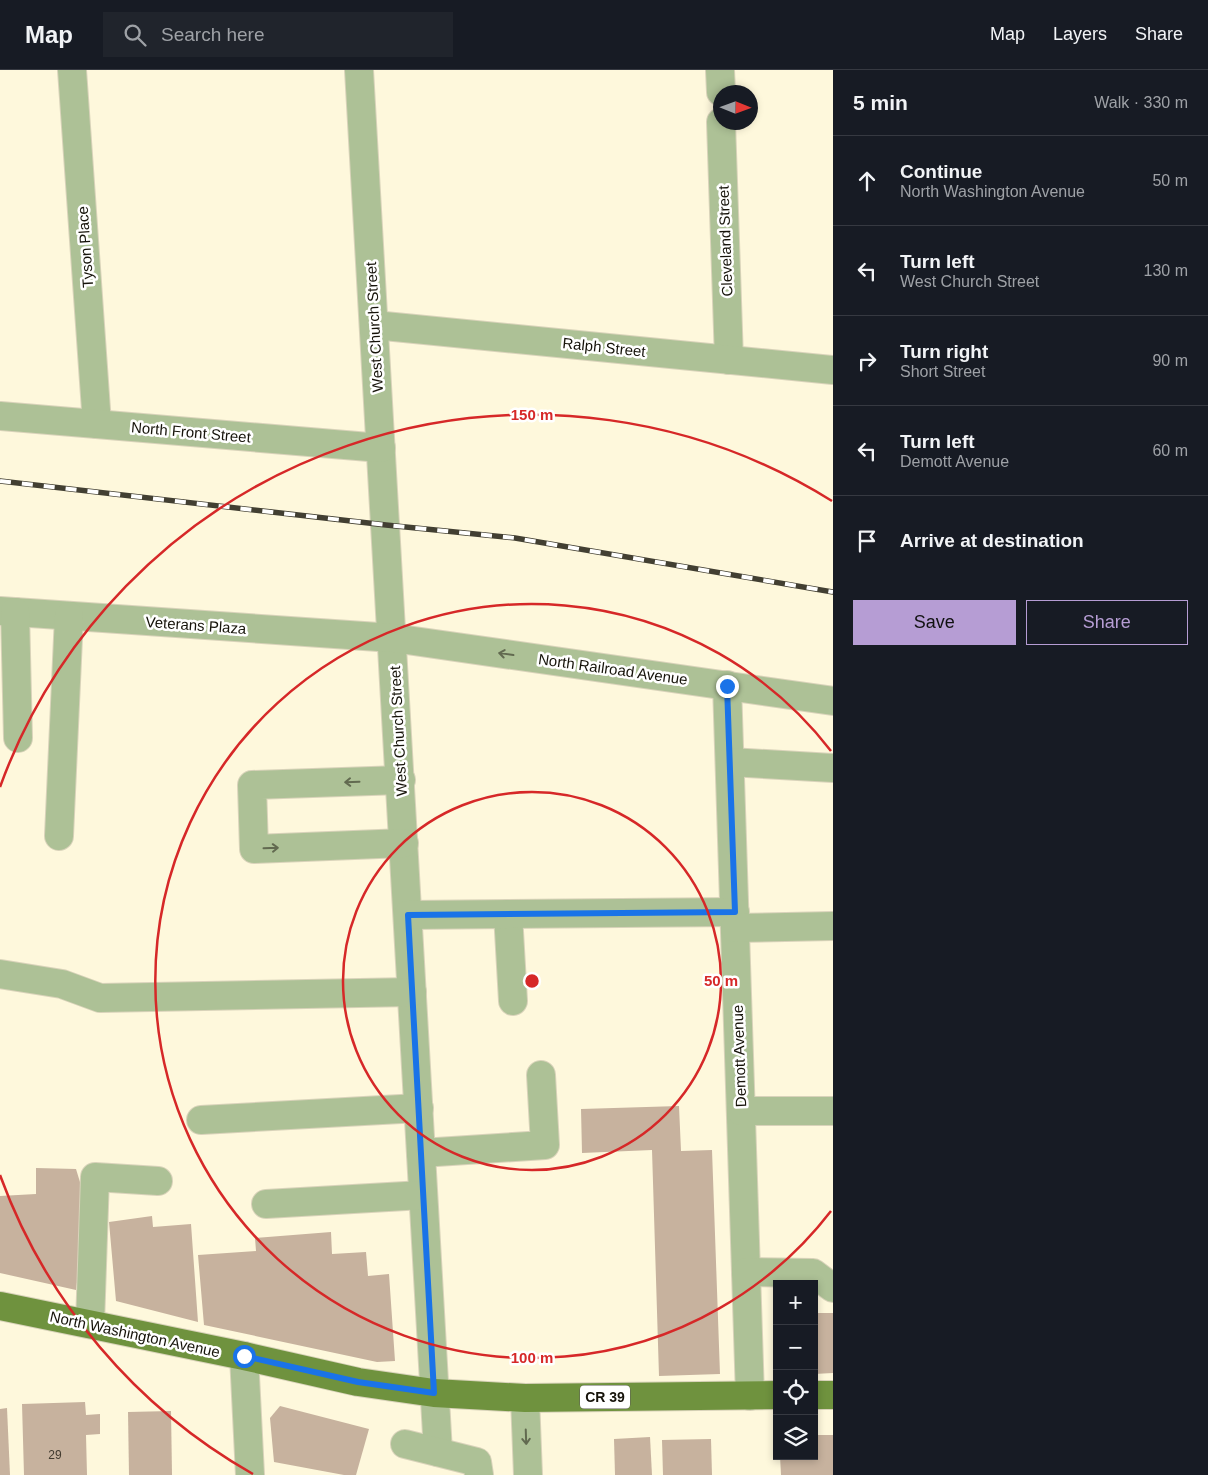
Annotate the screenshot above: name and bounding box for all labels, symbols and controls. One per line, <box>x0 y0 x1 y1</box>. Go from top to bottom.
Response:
search box <box>103 12 453 57</box>
text: Map <box>25 21 73 48</box>
icon: search <box>121 21 149 49</box>
text: Search here <box>161 24 265 45</box>
text: Map <box>990 24 1025 44</box>
text: Layers <box>1053 24 1107 44</box>
text: Share <box>1135 24 1183 44</box>
north arrow <box>713 85 758 130</box>
text: 5 min <box>853 91 908 114</box>
text: Walk · 330 m <box>1094 94 1188 111</box>
text: Continue <box>900 161 982 182</box>
icon: ahead <box>853 167 881 195</box>
text: 50 m <box>1152 172 1188 189</box>
text: North Washington Avenue <box>900 183 1085 200</box>
street label: Cleveland Street <box>715 184 735 297</box>
street label: Tyson Place <box>74 206 96 288</box>
text: Turn left <box>900 251 975 272</box>
icon: left <box>853 257 881 285</box>
street label: West Church Street <box>362 261 386 393</box>
text: 130 m <box>1144 262 1188 279</box>
text: West Church Street <box>900 273 1039 290</box>
street label: Ralph Street <box>562 334 647 360</box>
text: Turn right <box>900 341 988 362</box>
icon: right <box>853 347 881 375</box>
text: 90 m <box>1152 352 1188 369</box>
text: Short Street <box>900 363 985 380</box>
text: 150 m <box>511 406 553 423</box>
street label: North Front Street <box>130 418 252 446</box>
text: Turn left <box>900 431 975 452</box>
icon: left <box>853 437 881 465</box>
text: 60 m <box>1152 442 1188 459</box>
text: Demott Avenue <box>900 453 1009 470</box>
icon: arrive <box>853 527 881 555</box>
text: Arrive at destination <box>900 530 1084 551</box>
button: Save <box>853 600 1016 645</box>
button: Share <box>1026 600 1188 645</box>
street label: Veterans Plaza <box>145 613 248 637</box>
one-way arrow <box>498 649 514 659</box>
street label: North Railroad Avenue <box>537 650 689 688</box>
street label: West Church Street <box>386 665 410 797</box>
route end <box>716 675 739 698</box>
one-way arrow <box>344 777 360 787</box>
one-way arrow <box>262 843 279 853</box>
centre of rings <box>523 972 541 990</box>
text: 50 m <box>704 972 738 989</box>
street label: Demott Avenue <box>729 1005 749 1107</box>
map controls <box>773 1280 818 1460</box>
button: + <box>773 1280 818 1325</box>
street label: North Washington Avenue <box>48 1308 222 1360</box>
button: − <box>773 1325 818 1370</box>
route start <box>233 1345 256 1368</box>
text: 100 m <box>511 1349 553 1366</box>
button: locate <box>773 1370 818 1415</box>
road number: CR 39 <box>580 1385 630 1408</box>
button: layers <box>773 1415 818 1460</box>
one-way arrow <box>522 1428 531 1444</box>
house number: 29 <box>48 1448 62 1462</box>

